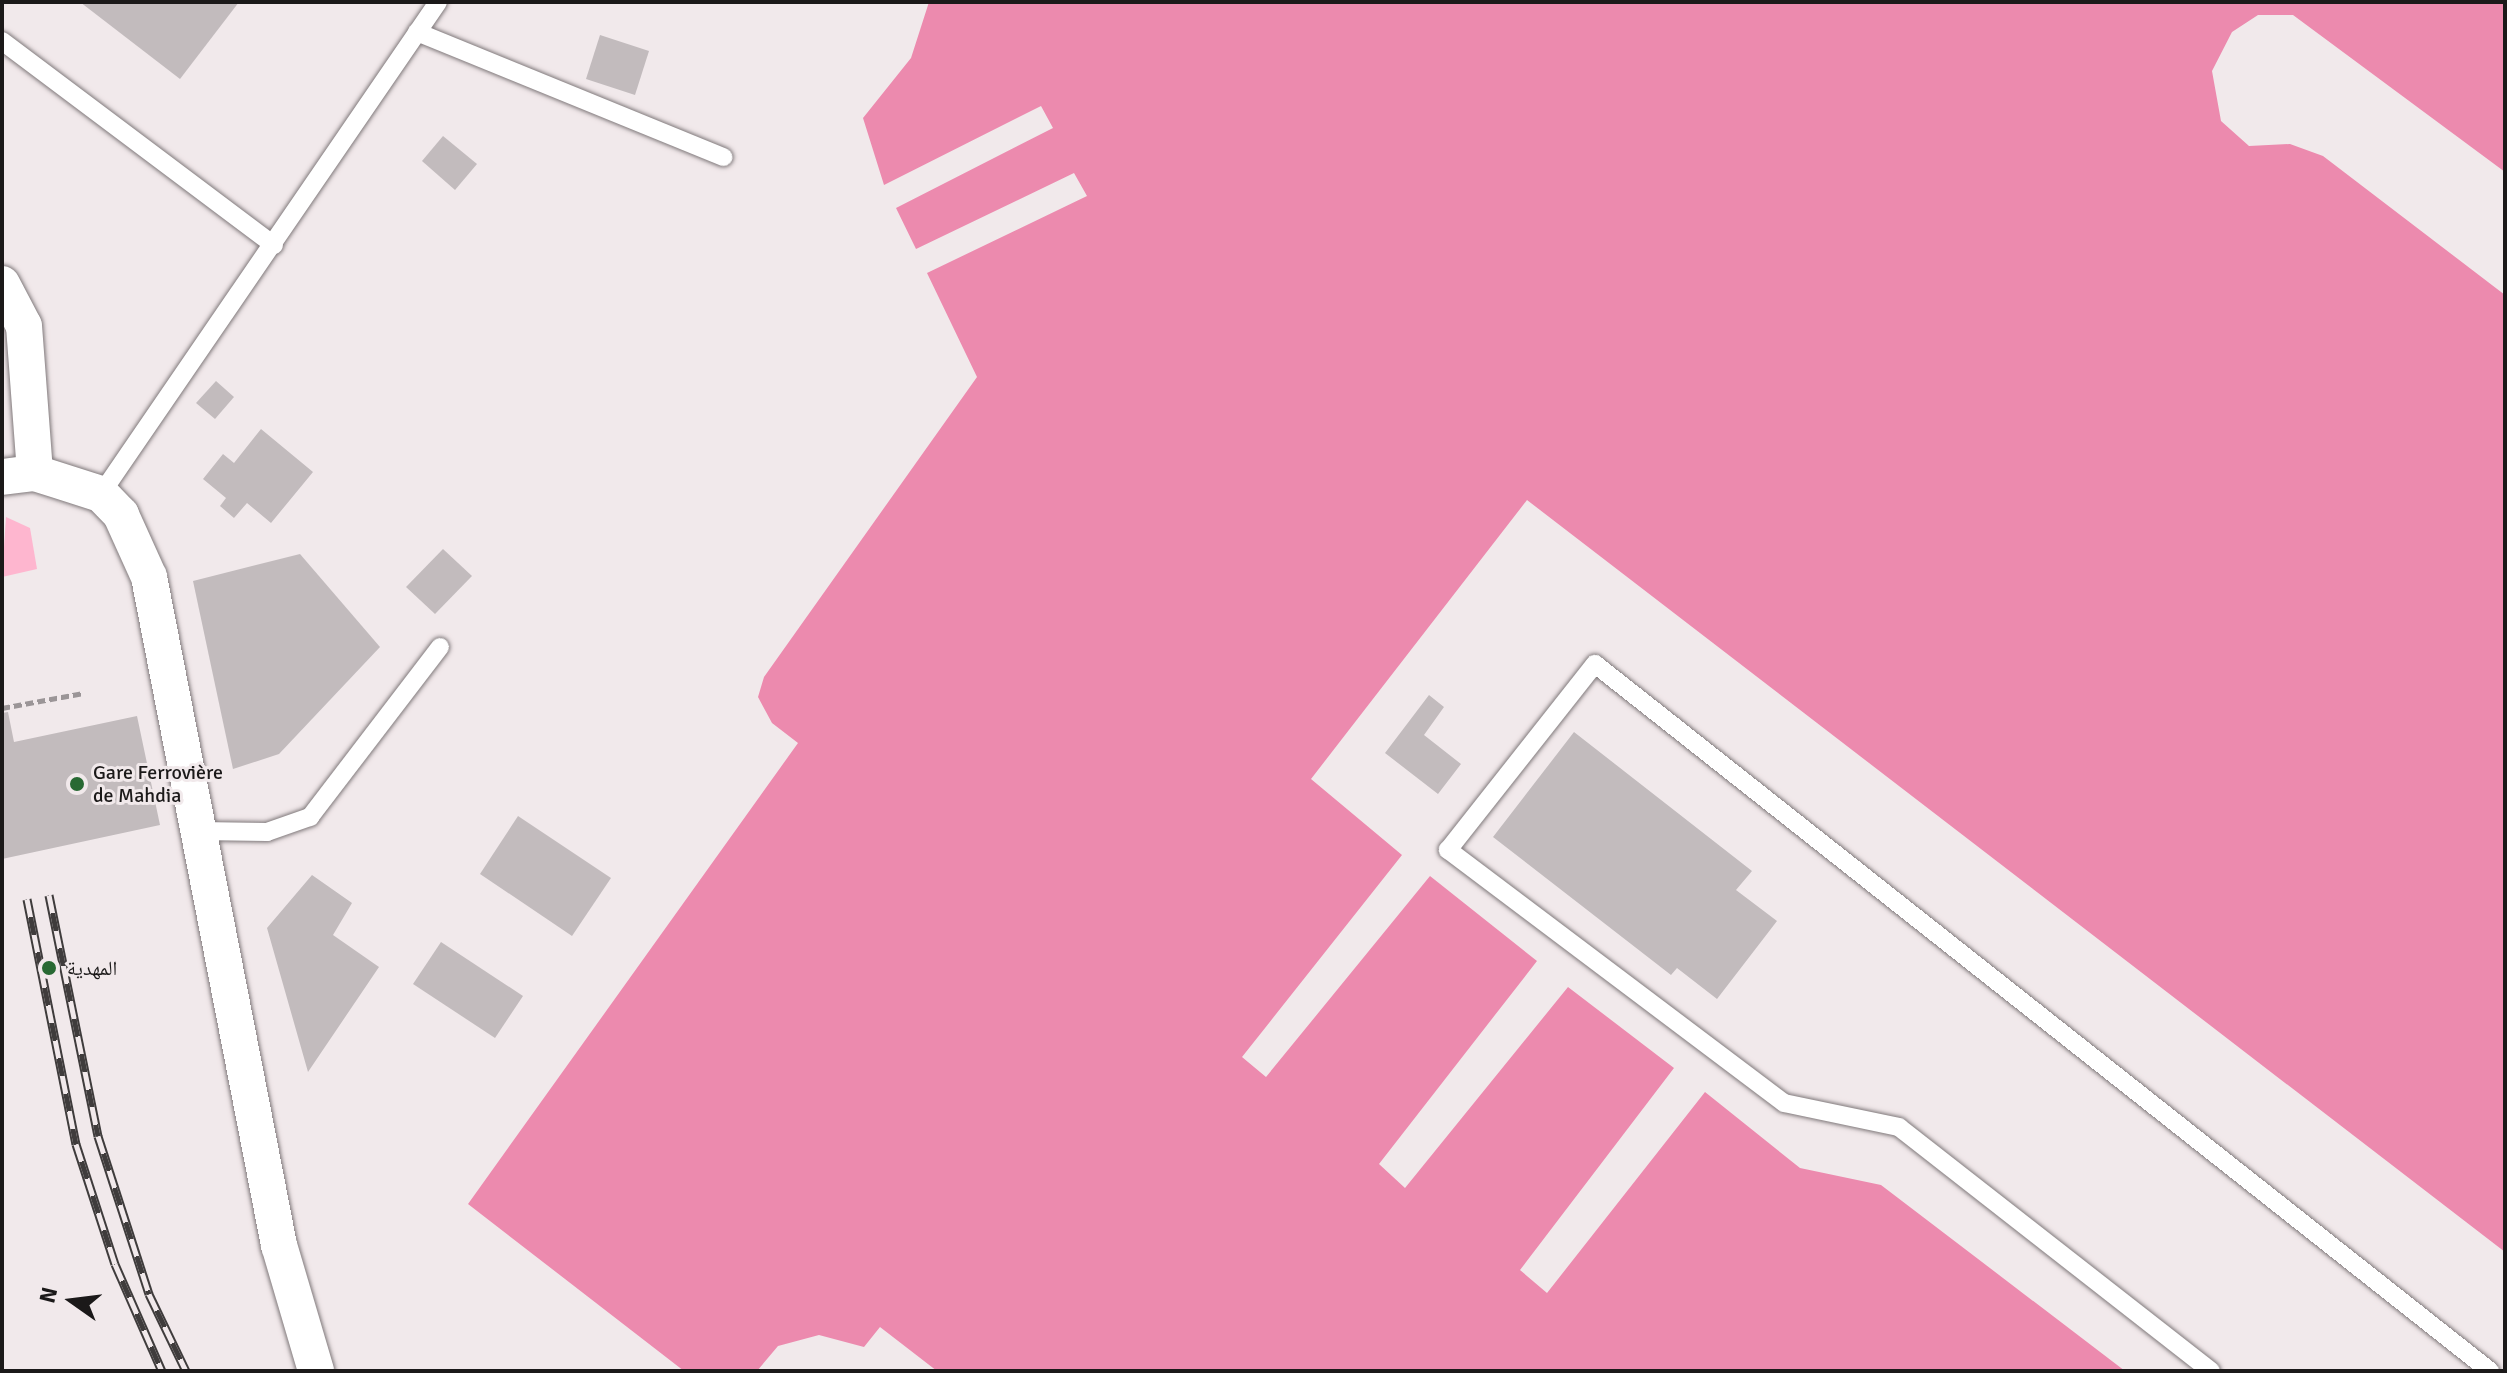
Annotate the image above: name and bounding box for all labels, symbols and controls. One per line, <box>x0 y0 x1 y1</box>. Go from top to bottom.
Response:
place label: Gare Ferrovière de Mahdia <box>93 760 223 807</box>
marker: Gare Ferrovière de Mahdia <box>68 775 86 793</box>
place label: المهدية <box>67 956 117 980</box>
marker: المهدية <box>38 957 60 979</box>
north arrow <box>32 1261 112 1341</box>
text: N <box>33 1284 63 1306</box>

